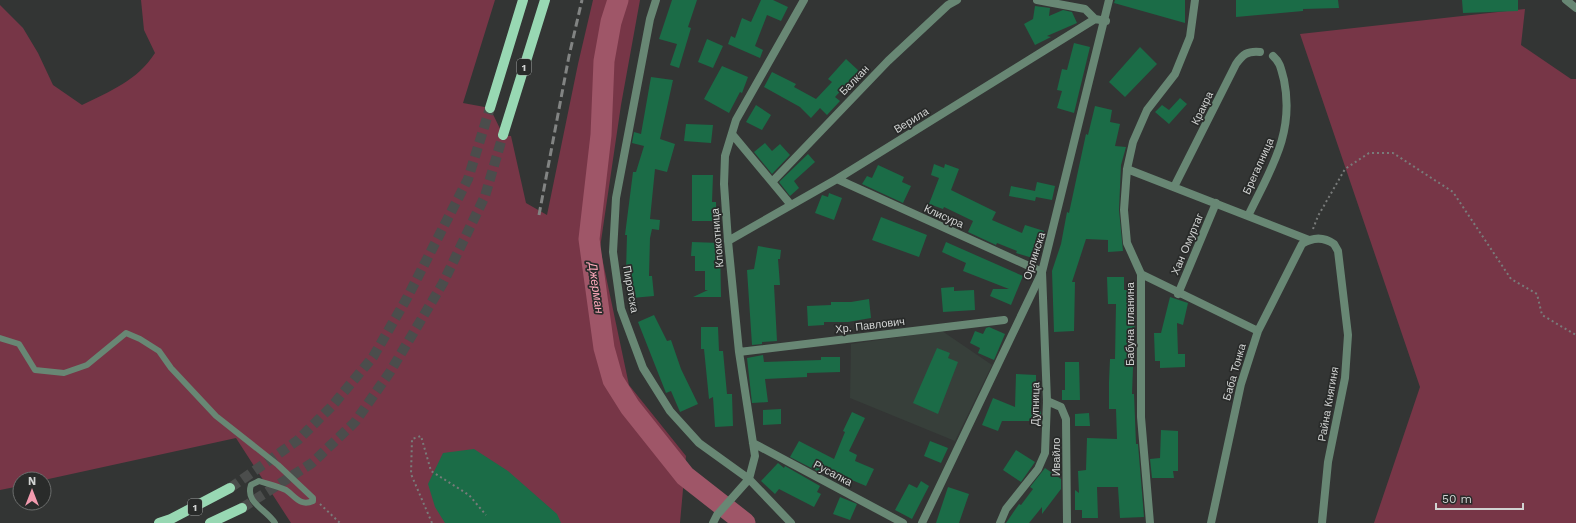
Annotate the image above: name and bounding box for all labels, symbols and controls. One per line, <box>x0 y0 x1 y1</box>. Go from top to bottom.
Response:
road number: 1 <box>517 59 531 75</box>
street label: Балкан <box>837 63 872 98</box>
street label: Кракра <box>1189 89 1216 127</box>
street label: Верила <box>892 104 932 136</box>
street label: Брегалница <box>1240 135 1277 196</box>
street label: Клисура <box>922 202 966 231</box>
street label: Клокотница <box>708 207 727 268</box>
street label: Хан Омуртаг <box>1169 211 1206 277</box>
street label: Орлинска <box>1021 230 1049 282</box>
water label: Джерман <box>585 260 607 315</box>
street label: Пиротска <box>620 264 641 315</box>
street label: Бабуна планина <box>1124 281 1137 366</box>
street label: Хр. Павлович <box>834 315 906 336</box>
street label: Баба Тонка <box>1220 341 1249 402</box>
street label: Райна Княгиня <box>1316 366 1341 443</box>
street label: Дупница <box>1029 381 1042 426</box>
street label: Ивайло <box>1050 438 1063 476</box>
street label: Русалка <box>811 458 855 489</box>
north arrow <box>12 471 52 511</box>
text: N <box>28 475 36 488</box>
scale bar <box>1436 485 1523 511</box>
text: 50 m <box>1442 492 1472 506</box>
road number: 1 <box>188 499 202 515</box>

